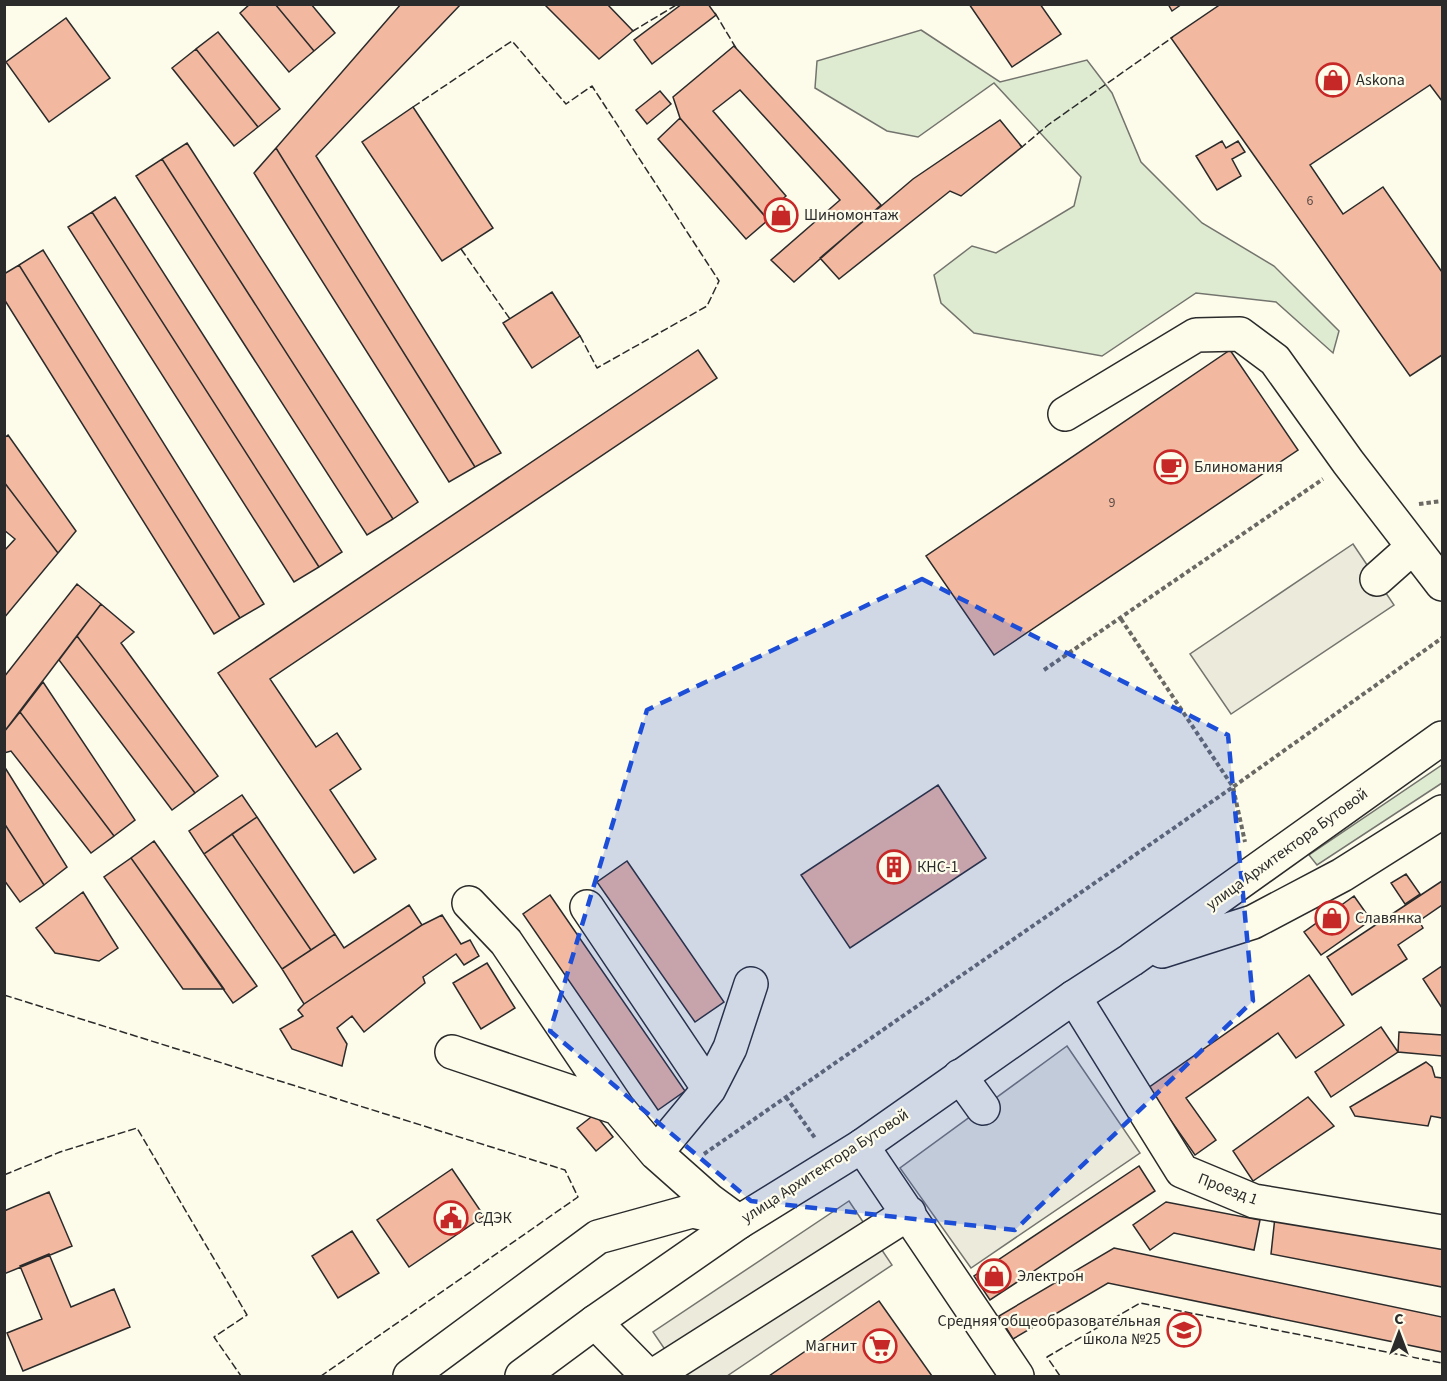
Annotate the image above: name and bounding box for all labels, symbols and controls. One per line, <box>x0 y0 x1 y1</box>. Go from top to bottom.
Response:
shop icon: Askona <box>1315 62 1351 98</box>
place label: Askona <box>1356 69 1405 91</box>
house number: 6 <box>1307 191 1314 211</box>
shop icon: Шиномонтаж <box>763 197 799 233</box>
place label: Шиномонтаж <box>804 204 899 226</box>
cafe icon: Блиномания <box>1153 449 1189 485</box>
place label: Блиномания <box>1194 456 1283 478</box>
house number: 9 <box>1109 493 1116 513</box>
street label: улица Архитектора Бутовой <box>1202 783 1372 915</box>
building icon: КНС-1 <box>876 849 912 885</box>
place label: КНС-1 <box>917 856 958 878</box>
shop icon: Славянка <box>1314 900 1350 936</box>
place label: Славянка <box>1355 907 1422 929</box>
street label: улица Архитектора Бутовой <box>737 1104 913 1228</box>
street label: Проезд 1 <box>1195 1167 1261 1211</box>
public building icon: СДЭК <box>433 1200 469 1236</box>
place label: СДЭК <box>474 1207 512 1229</box>
shop icon: Электрон <box>976 1258 1012 1294</box>
place label: Электрон <box>1017 1265 1084 1287</box>
north arrow <box>1369 1303 1429 1363</box>
text: С <box>1394 1308 1404 1330</box>
place label: Средняя общеобразовательная школа №25 <box>938 1310 1161 1350</box>
school or university icon: Средняя общеобразовательная школа №25 <box>1166 1312 1202 1348</box>
supermarket icon: Магнит <box>862 1328 898 1364</box>
place label: Магнит <box>805 1335 857 1357</box>

